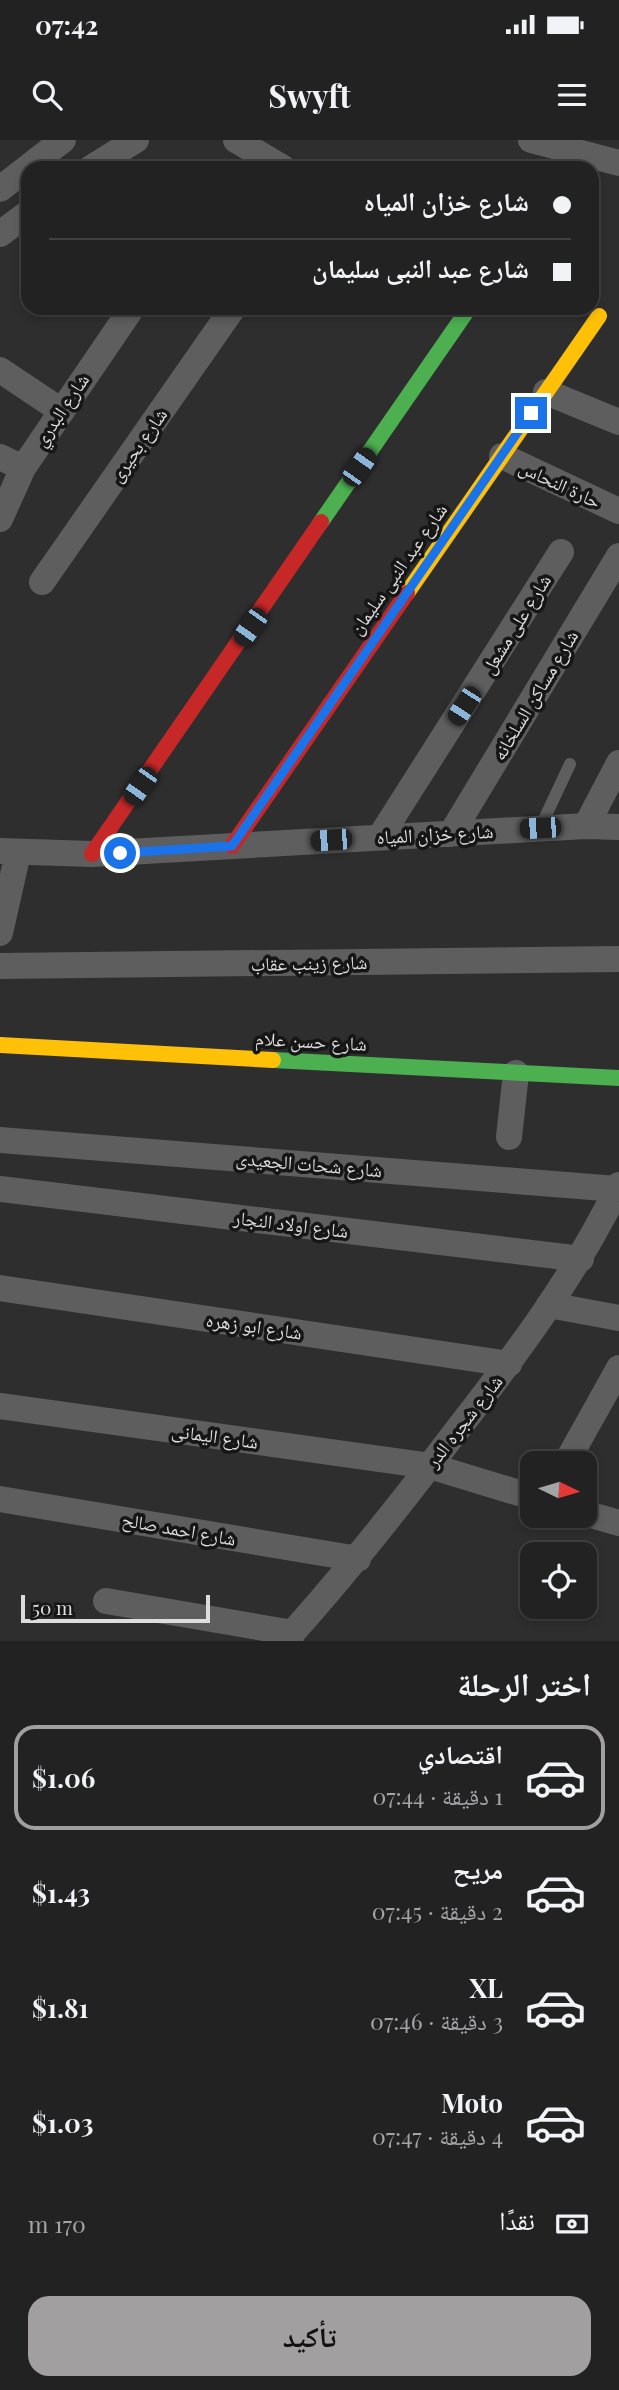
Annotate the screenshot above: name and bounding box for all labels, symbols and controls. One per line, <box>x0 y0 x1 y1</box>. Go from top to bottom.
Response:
text: 07:42 <box>35 7 98 42</box>
text: Swyft <box>268 73 351 116</box>
icon: search <box>28 76 66 114</box>
icon: menu <box>553 76 591 114</box>
text: شارع خزان المياه <box>364 183 529 218</box>
text: شارع عبد النبى سليمان <box>312 250 529 285</box>
street label: شارع البدري <box>26 368 97 453</box>
route end <box>515 397 547 429</box>
street label: شارع بحيرى <box>102 402 172 487</box>
car <box>339 444 380 490</box>
street label: حارة النحاس <box>515 453 606 513</box>
street label: شارع عبد النبى سليمان <box>342 498 452 639</box>
street label: شارع على مشعل <box>474 569 556 678</box>
car <box>230 604 271 650</box>
street label: شارع مساكن السلخانه <box>485 624 583 764</box>
car <box>444 683 485 729</box>
car <box>120 763 161 809</box>
car <box>519 816 562 840</box>
street label: شارع خزان المياه <box>376 817 494 849</box>
car <box>310 828 353 852</box>
route start <box>104 837 136 869</box>
street label: شارع زينب عقاب <box>250 948 368 976</box>
street label: شارع حسن علام <box>254 1024 368 1058</box>
street label: شارع شحات الجعيدى <box>235 1144 383 1182</box>
street label: شارع اولاد النجار <box>231 1203 350 1243</box>
street label: شارع ابو زهره <box>204 1305 304 1345</box>
street label: شارع شجره الدر <box>418 1369 508 1473</box>
street label: شارع اليمانى <box>170 1416 260 1454</box>
north arrow <box>520 1451 597 1528</box>
map controls <box>520 1451 597 1619</box>
street label: شارع احمد صالح <box>120 1505 238 1552</box>
button: locate <box>520 1542 597 1619</box>
scale bar <box>21 1592 210 1624</box>
text: 50 m <box>32 1594 73 1620</box>
text: اختر الرحلة <box>457 1661 591 1704</box>
text: اقتصادي <box>418 1736 503 1771</box>
icon: car <box>524 1746 587 1809</box>
text: $1.06 <box>32 1760 95 1795</box>
text: 1 دقيقة · 07:44 <box>372 1780 503 1811</box>
text: مريح <box>453 1851 503 1886</box>
icon: car <box>524 1861 587 1924</box>
text: $1.43 <box>32 1875 90 1910</box>
text: 2 دقيقة · 07:45 <box>372 1895 503 1926</box>
text: XL <box>469 1970 503 2005</box>
icon: car <box>524 1976 587 2039</box>
text: $1.81 <box>32 1990 88 2025</box>
text: 3 دقيقة · 07:46 <box>370 2005 503 2036</box>
text: Moto <box>441 2085 503 2120</box>
icon: car <box>524 2091 587 2154</box>
text: $1.03 <box>32 2105 93 2140</box>
text: 4 دقيقة · 07:47 <box>372 2120 503 2151</box>
text: نقدًا <box>499 2202 535 2237</box>
icon: cash <box>553 2205 591 2243</box>
text: 170 m <box>28 2208 86 2239</box>
button: تأكيد <box>28 2296 591 2376</box>

